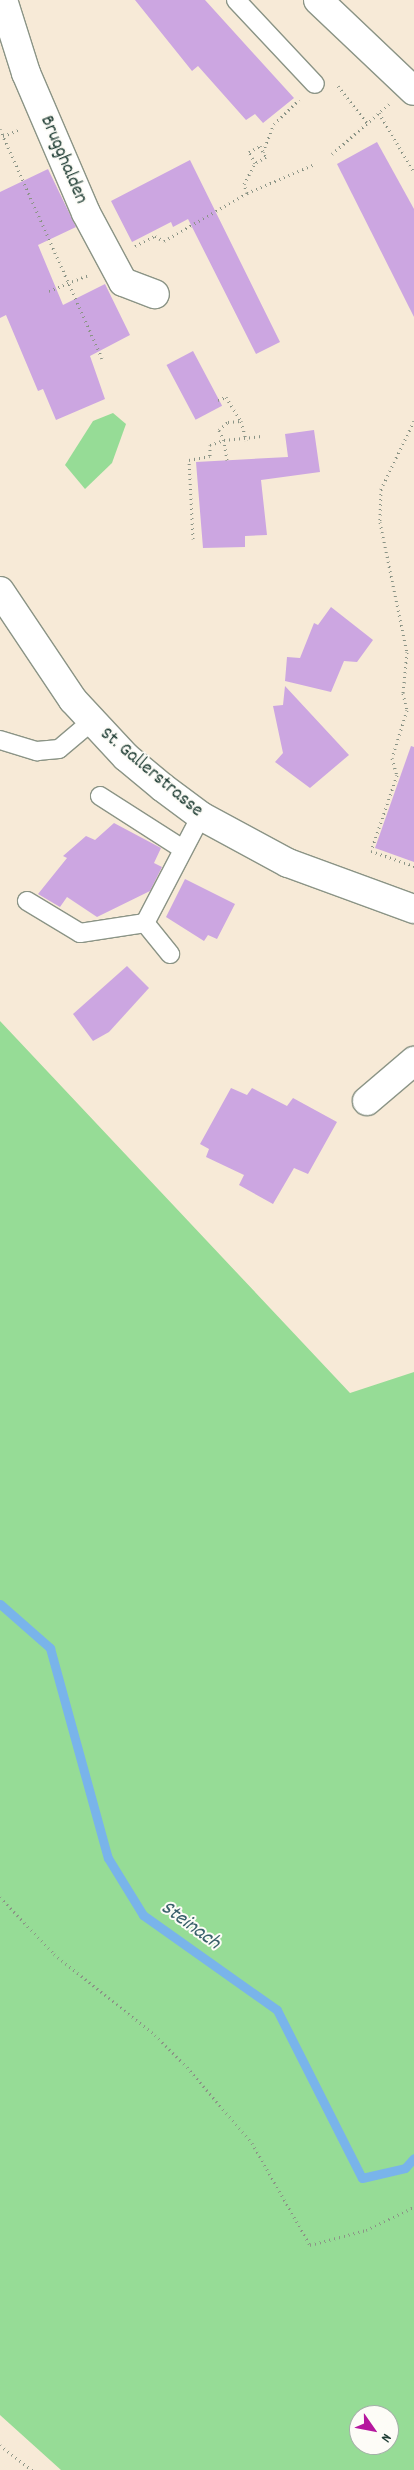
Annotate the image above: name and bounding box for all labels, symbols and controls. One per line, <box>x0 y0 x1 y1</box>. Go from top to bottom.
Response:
street label: Brugghalden <box>34 112 92 208</box>
street label: St. Gallerstrasse <box>94 723 208 823</box>
water label: Steinach <box>155 1896 225 1956</box>
north arrow <box>349 2405 399 2455</box>
text: N <box>375 2429 396 2446</box>

